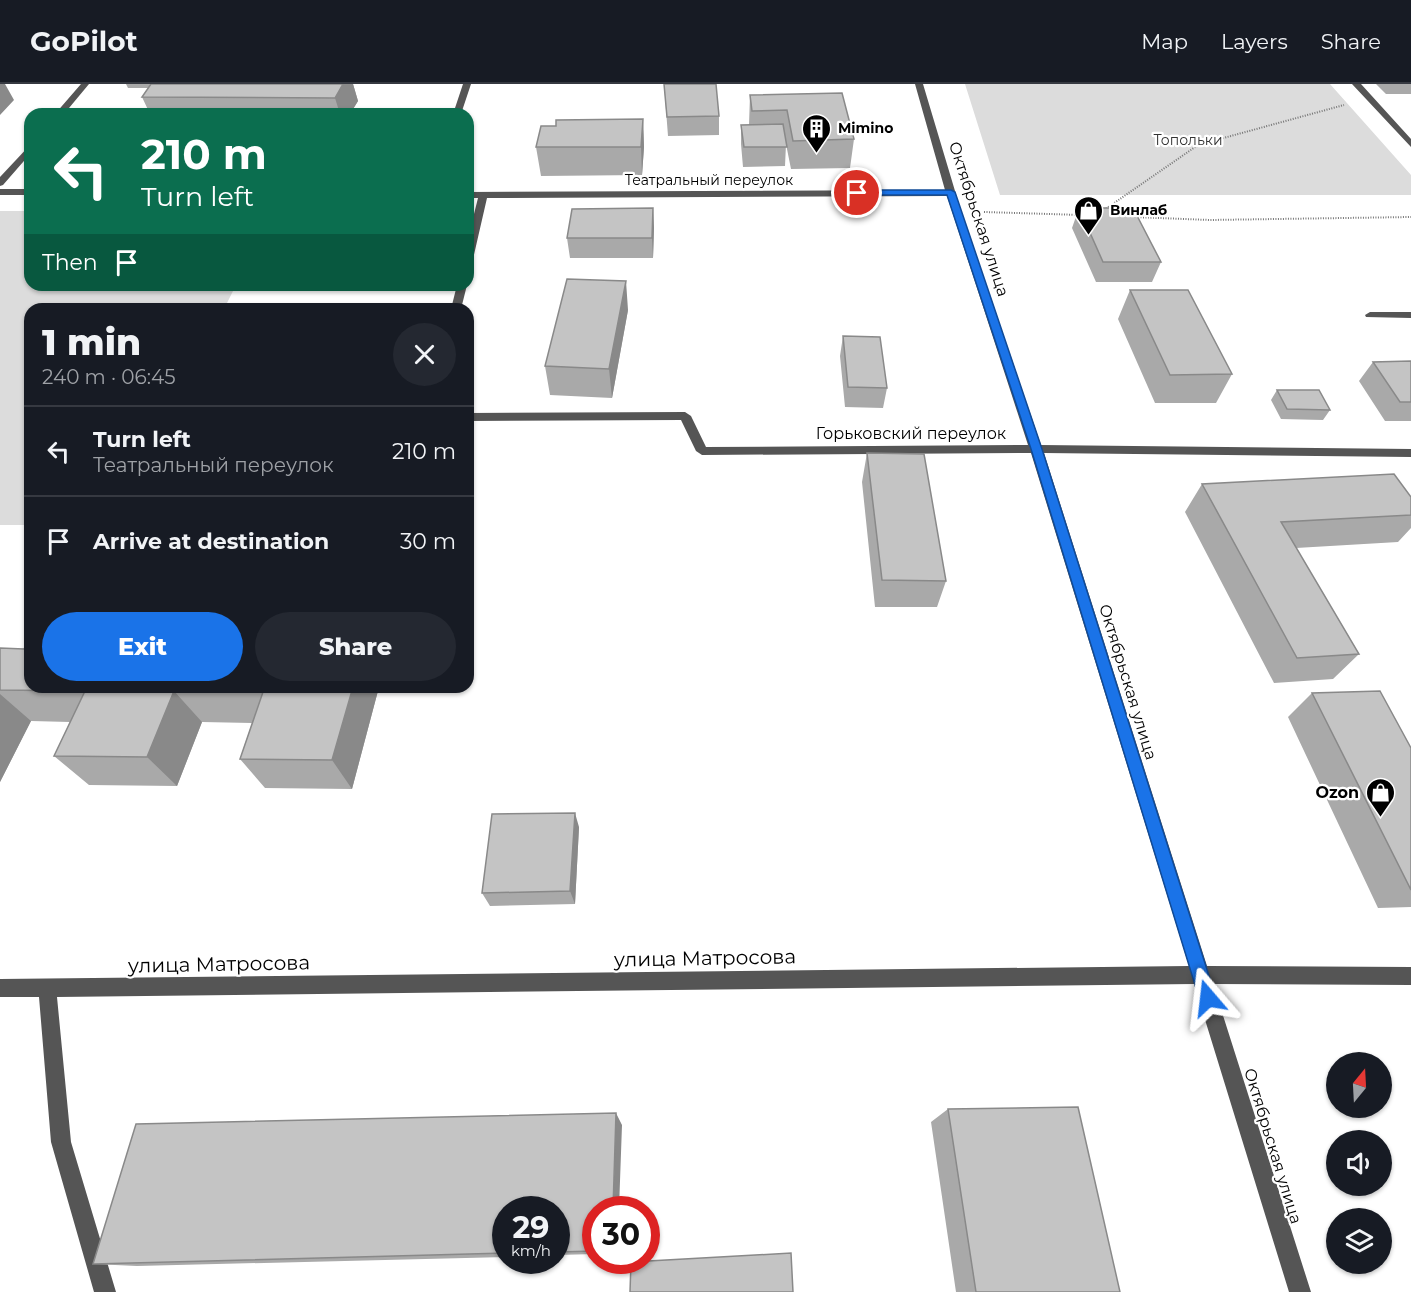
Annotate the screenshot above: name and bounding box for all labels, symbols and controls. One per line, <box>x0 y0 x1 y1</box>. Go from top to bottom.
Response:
text: GoPilot <box>30 24 138 58</box>
text: Map <box>1141 29 1188 54</box>
text: Layers <box>1221 29 1288 54</box>
text: Share <box>1321 29 1381 54</box>
building icon: Mimino <box>801 112 833 154</box>
place label: Mimino <box>838 119 893 137</box>
text: 210 m <box>141 128 267 180</box>
park label: Топольки <box>1153 131 1223 149</box>
icon: left <box>42 132 120 210</box>
street label: Октябрьская улица <box>945 139 1013 299</box>
pin <box>831 167 882 218</box>
street label: Театральный переулок <box>625 171 793 189</box>
icon: arrive <box>840 176 873 209</box>
text: Turn left <box>141 180 254 213</box>
shop icon: Винлаб <box>1073 194 1105 236</box>
place label: Винлаб <box>1110 201 1167 219</box>
icon: arrive <box>110 246 143 279</box>
text: Then <box>42 249 98 276</box>
text: 1 min <box>42 320 141 364</box>
button: close <box>393 323 456 386</box>
text: 240 m · 06:45 <box>42 365 176 389</box>
street label: Горьковский переулок <box>816 424 1007 443</box>
text: Turn left <box>93 426 191 453</box>
icon: left <box>42 435 75 468</box>
text: 210 m <box>392 438 456 465</box>
text: Театральный переулок <box>93 453 334 477</box>
icon: arrive <box>42 525 75 558</box>
text: Arrive at destination <box>93 528 329 555</box>
text: 30 m <box>400 528 456 555</box>
street label: Октябрьская улица <box>1095 602 1161 762</box>
button: Exit <box>42 612 243 681</box>
button: Share <box>255 612 456 681</box>
shop icon: Ozon <box>1364 776 1396 818</box>
place label: Ozon <box>1315 783 1359 802</box>
street label: улица Матросова <box>613 944 796 972</box>
street label: улица Матросова <box>127 950 310 978</box>
position arrow <box>1176 966 1240 1030</box>
north arrow <box>1326 1052 1392 1118</box>
map controls <box>1326 1052 1392 1274</box>
street label: Октябрьская улица <box>1240 1066 1306 1226</box>
button: sound <box>1326 1130 1392 1196</box>
speed limit sign: 30 <box>582 1196 660 1274</box>
button: layers <box>1326 1208 1392 1274</box>
text: 29 <box>513 1209 549 1246</box>
text: km/h <box>511 1241 551 1260</box>

